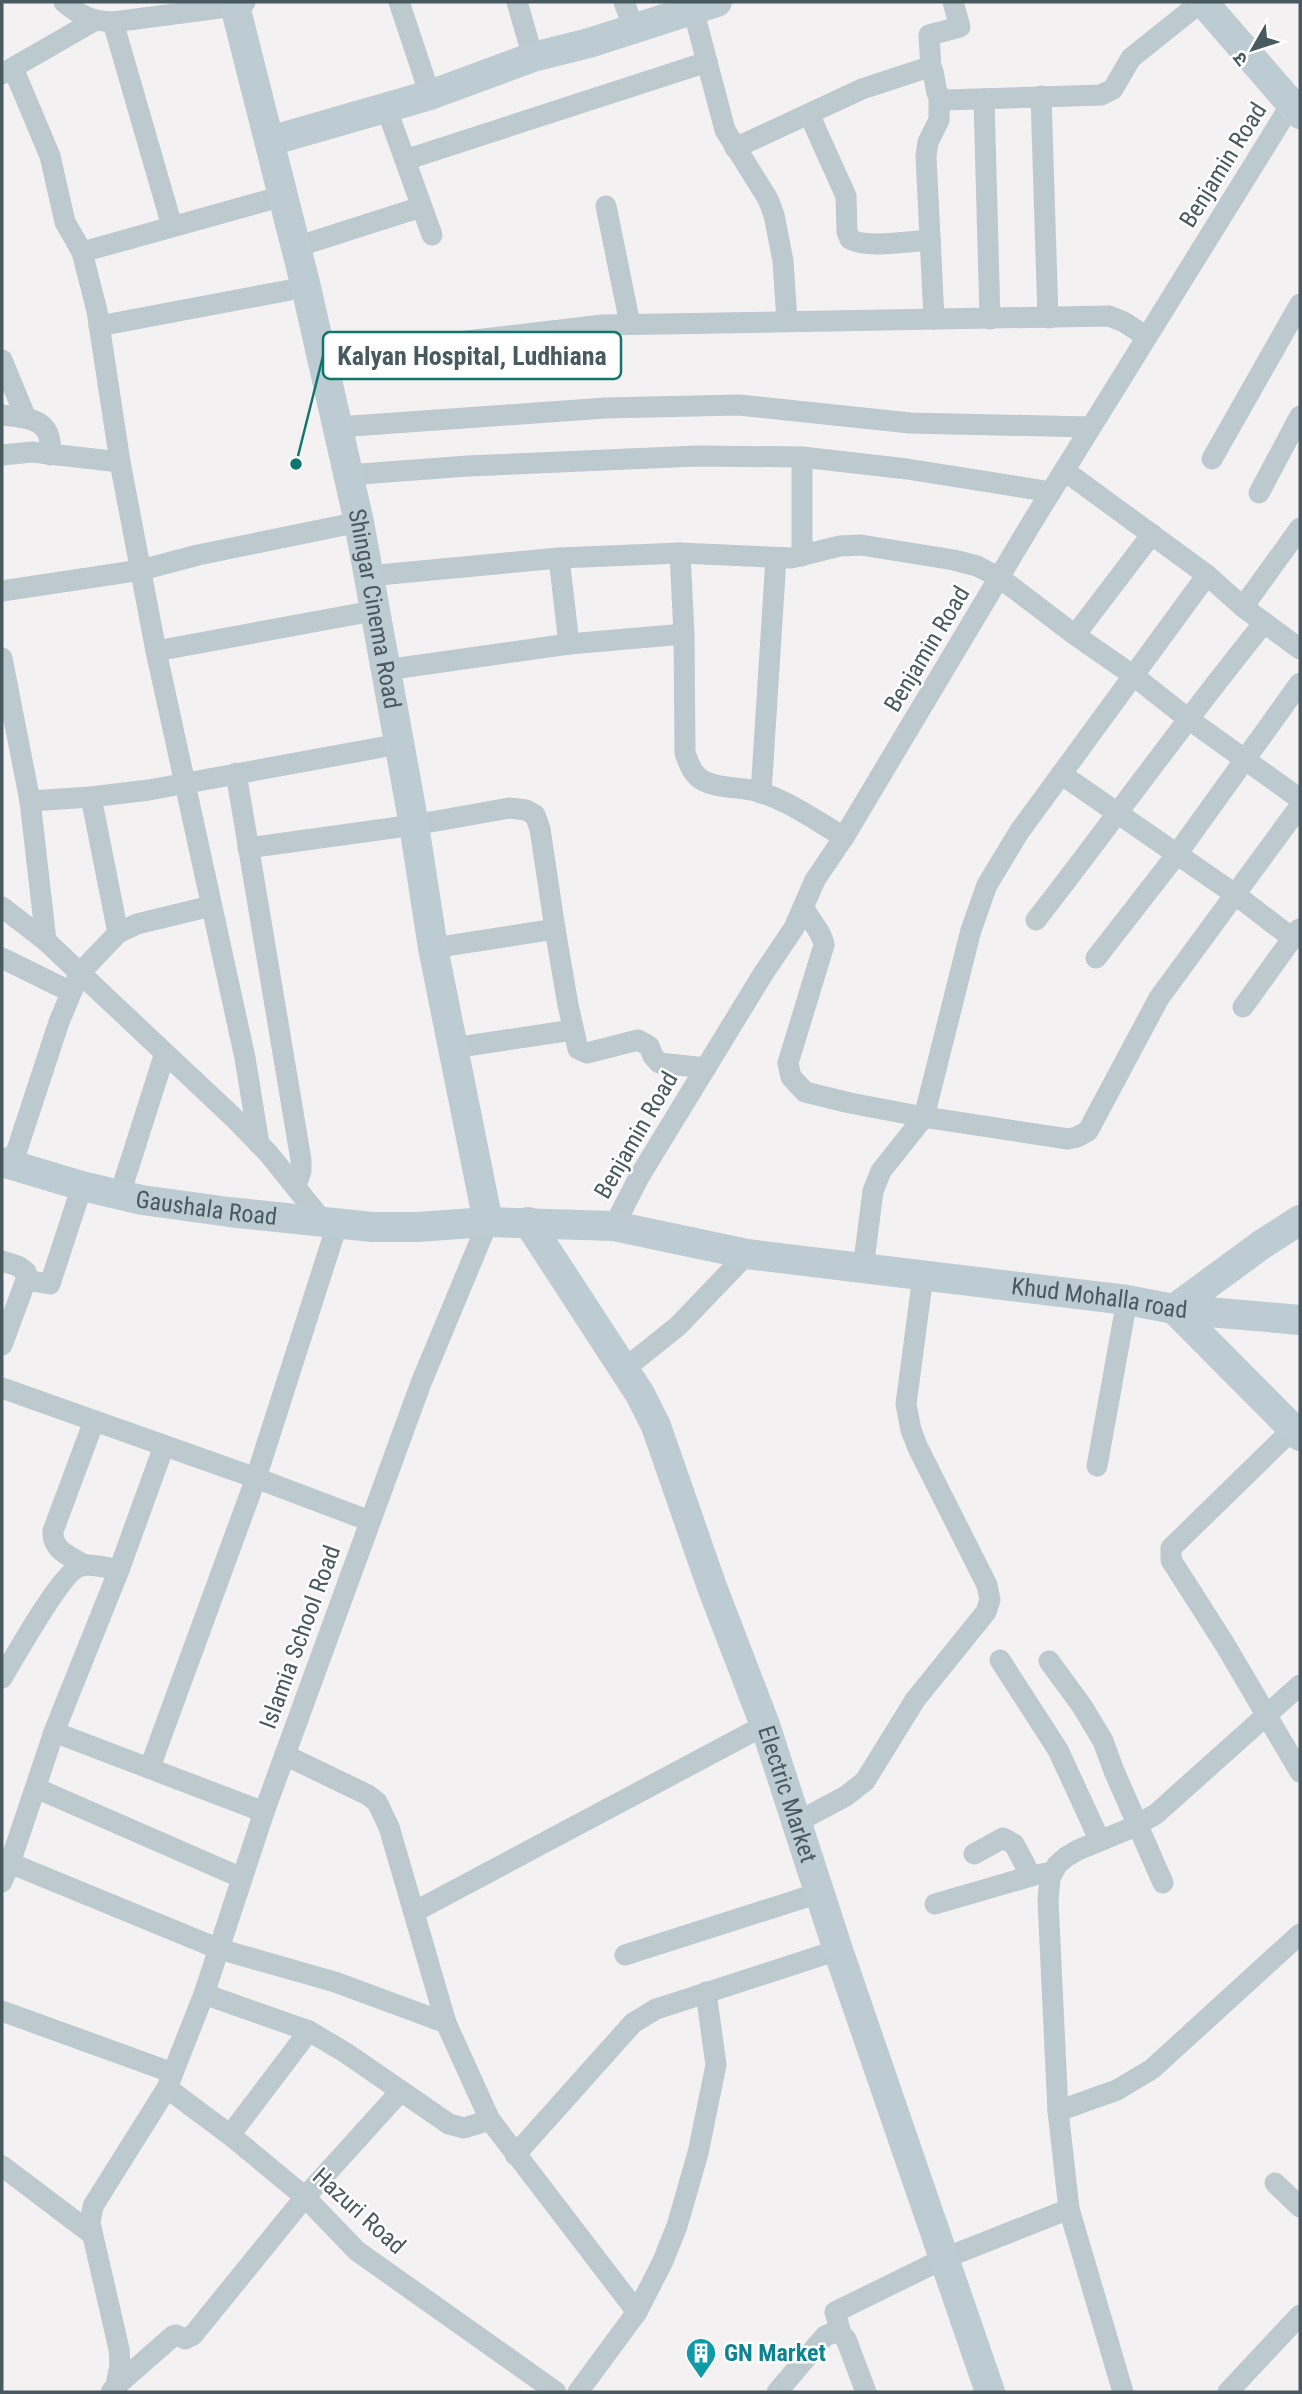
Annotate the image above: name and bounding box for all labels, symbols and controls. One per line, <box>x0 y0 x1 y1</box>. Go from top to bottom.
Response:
north arrow <box>1218 14 1288 84</box>
text: उ <box>1227 47 1253 71</box>
street label: Benjamin Road <box>1174 97 1272 233</box>
callout: Kalyan Hospital, Ludhiana <box>323 332 621 379</box>
text: Kalyan Hospital, Ludhiana <box>337 341 607 371</box>
street label: Shingar Cinema Road <box>342 506 407 711</box>
street label: Benjamin Road <box>878 581 976 717</box>
street label: Benjamin Road <box>588 1067 684 1203</box>
street label: Gaushala Road <box>134 1185 278 1231</box>
street label: Khud Mohalla road <box>1010 1272 1188 1324</box>
street label: Islamia School Road <box>254 1542 346 1732</box>
street label: Electric Market <box>752 1722 823 1866</box>
street label: Hazuri Road <box>307 2162 411 2260</box>
building icon: GN Market <box>684 2336 718 2380</box>
place label: GN Market <box>724 2339 826 2367</box>

